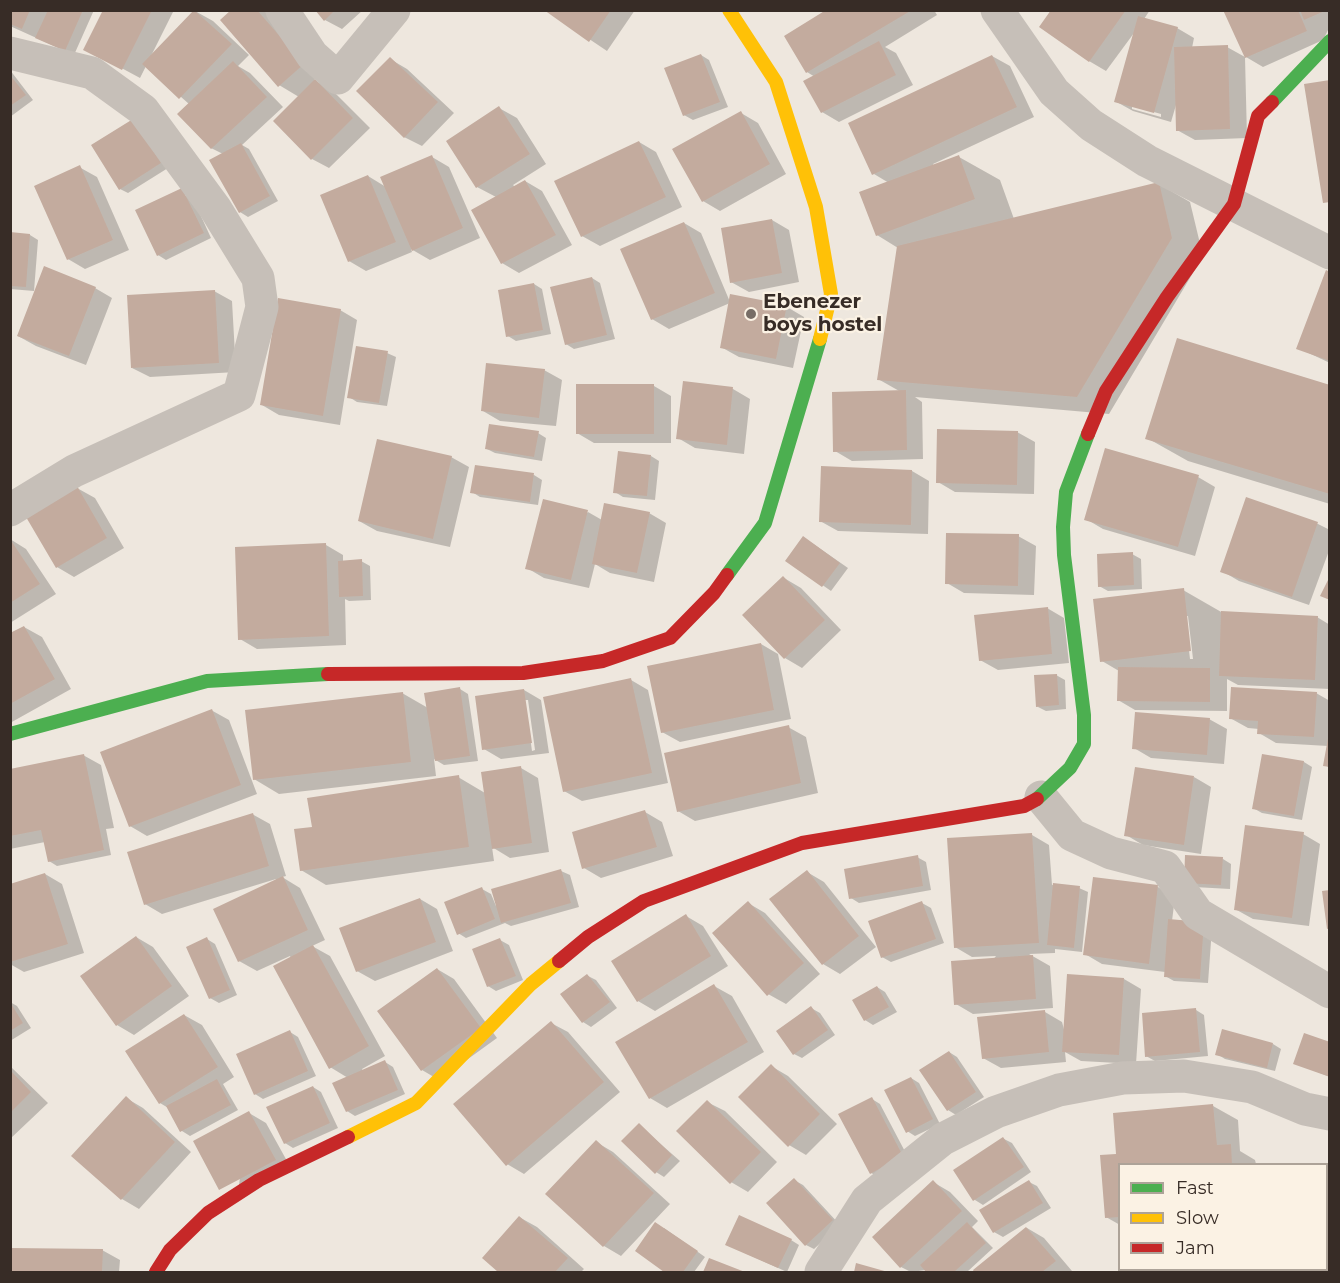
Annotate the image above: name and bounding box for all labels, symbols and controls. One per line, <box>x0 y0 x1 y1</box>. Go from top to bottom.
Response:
place label: Ebenezer boys hostel <box>763 290 882 337</box>
marker: Ebenezer boys hostel <box>744 307 758 321</box>
legend <box>1118 1163 1328 1271</box>
text: Fast <box>1176 1177 1214 1199</box>
text: Slow <box>1176 1207 1219 1229</box>
text: Jam <box>1176 1237 1215 1259</box>

